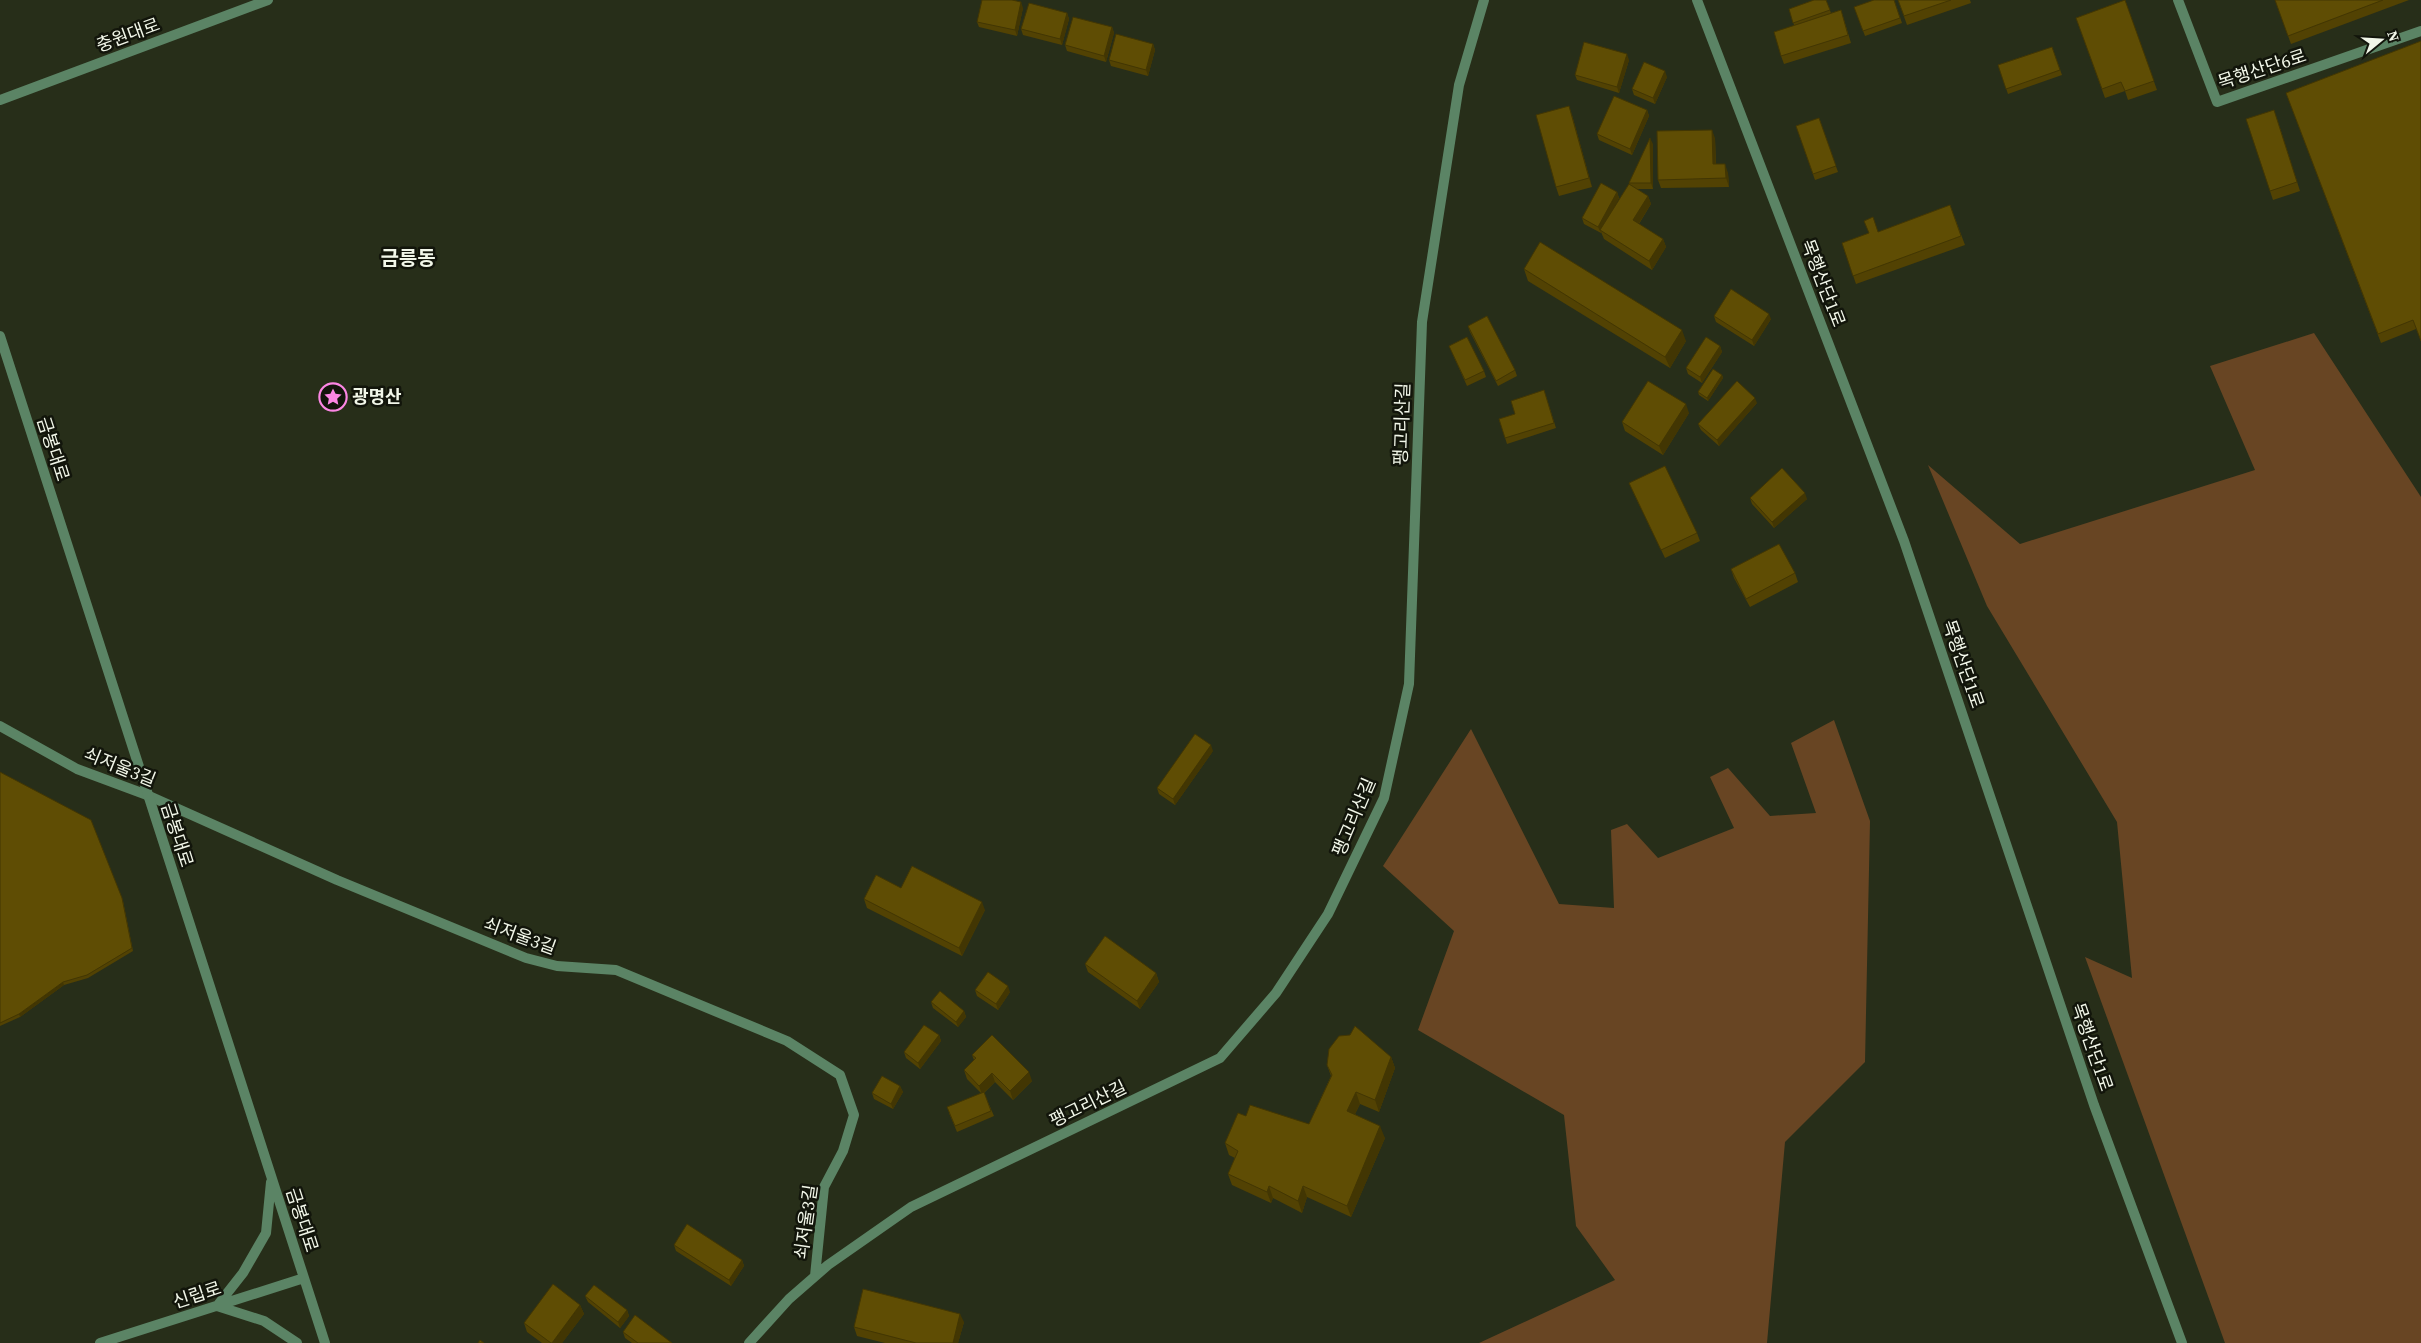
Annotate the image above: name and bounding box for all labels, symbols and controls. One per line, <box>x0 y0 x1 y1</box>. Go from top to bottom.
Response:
street label: 충원대로 <box>92 11 163 58</box>
north arrow <box>2356 15 2406 65</box>
text: N <box>2382 28 2404 44</box>
street label: 목행산단6로 <box>2214 42 2309 95</box>
street label: 목행산단1로 <box>1795 235 1852 330</box>
district label: 금릉동 <box>380 244 436 272</box>
place icon: 광명산 <box>318 382 348 412</box>
street label: 팽고리산길 <box>1388 382 1415 466</box>
place label: 광명산 <box>352 384 402 409</box>
street label: 금봉대로 <box>31 413 76 484</box>
street label: 목행산단1로 <box>1937 616 1990 711</box>
street label: 쇠저울3길 <box>81 741 160 792</box>
street label: 팽고리산길 <box>1326 774 1381 860</box>
street label: 금봉대로 <box>155 799 200 870</box>
street label: 쇠저울3길 <box>481 911 560 960</box>
street label: 목행산단1로 <box>2066 999 2119 1094</box>
street label: 팽고리산길 <box>1045 1074 1130 1133</box>
street label: 쇠저울3길 <box>788 1183 823 1261</box>
street label: 금봉대로 <box>280 1184 325 1255</box>
street label: 신립로 <box>169 1275 224 1314</box>

